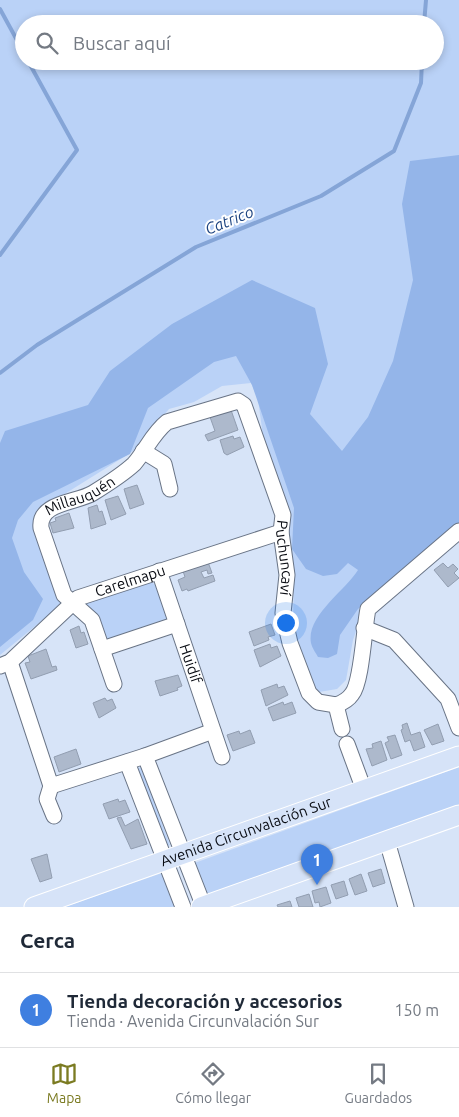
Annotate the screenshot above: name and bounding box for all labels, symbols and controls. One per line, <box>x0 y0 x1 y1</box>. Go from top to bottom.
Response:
search box <box>15 15 444 70</box>
icon: search <box>33 29 61 57</box>
text: Buscar aquí <box>73 32 171 54</box>
water label: Catrico <box>202 202 256 238</box>
street label: Millauquén <box>42 472 118 518</box>
street label: Puchuncaví <box>273 519 296 597</box>
street label: Carelmapu <box>93 561 167 600</box>
your location <box>273 610 299 636</box>
street label: Huidif <box>176 642 206 686</box>
street label: Avenida Circunvalación Sur <box>158 793 334 869</box>
pin: 1 <box>301 844 333 885</box>
text: Cerca <box>20 928 75 952</box>
text: Tienda decoración y accesorios <box>67 990 343 1012</box>
text: 1 <box>31 1001 41 1019</box>
text: 150 m <box>394 1001 439 1019</box>
text: Tienda · Avenida Circunvalación Sur <box>67 1012 319 1030</box>
tab: Mapa <box>47 1060 82 1106</box>
tab: Cómo llegar <box>175 1060 251 1106</box>
tab: Guardados <box>345 1060 412 1106</box>

